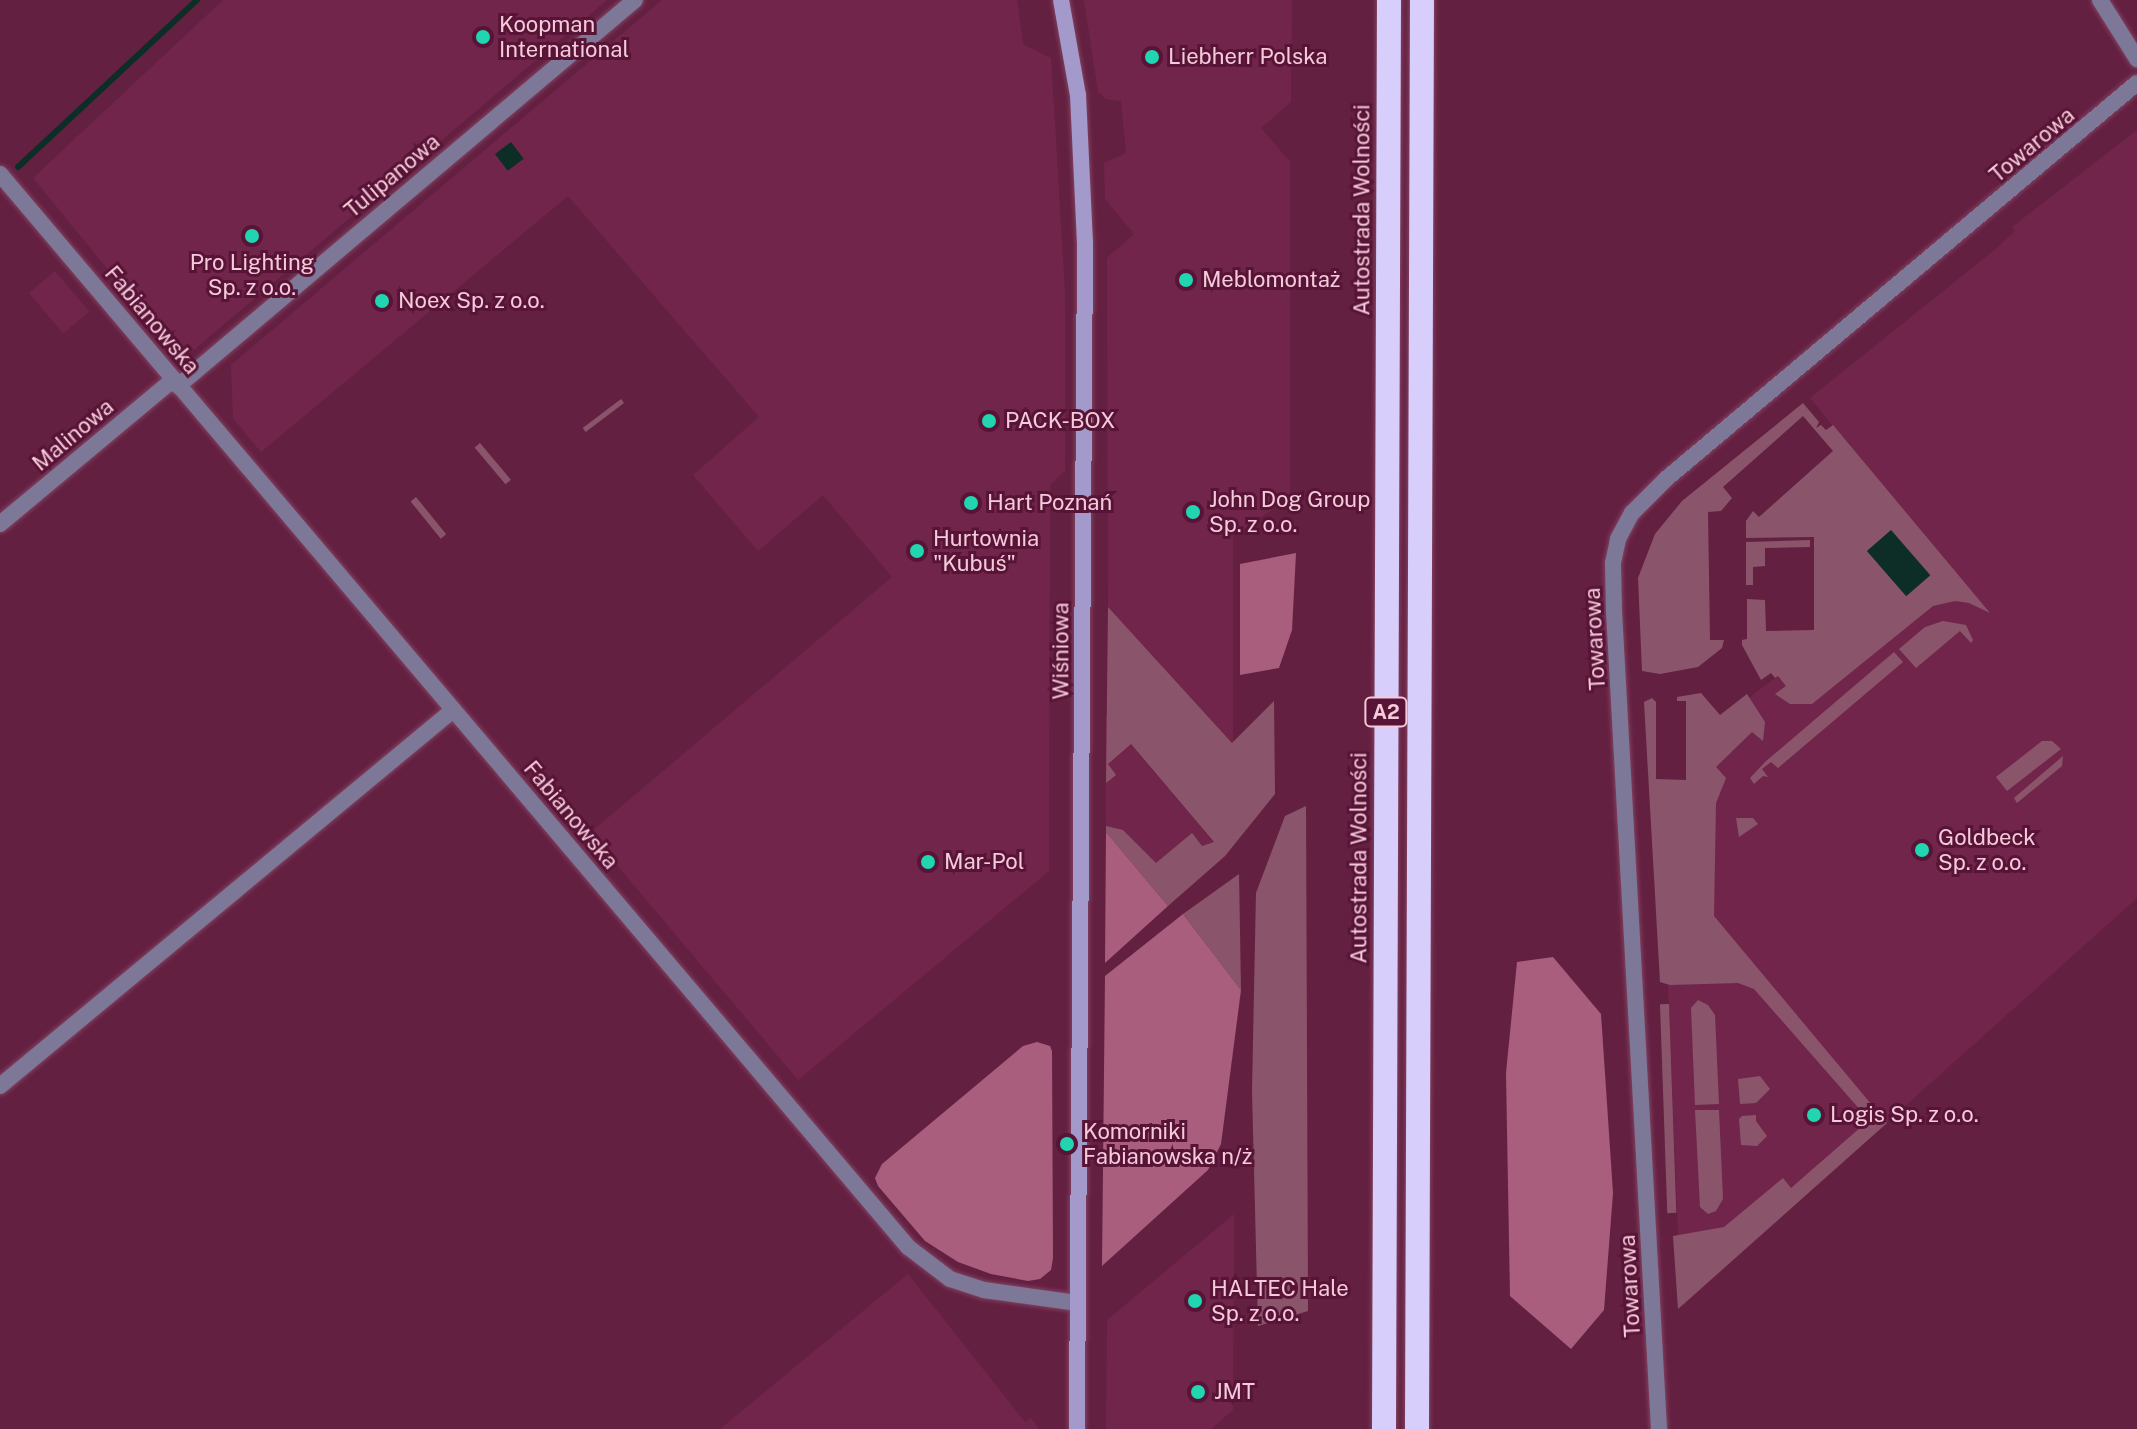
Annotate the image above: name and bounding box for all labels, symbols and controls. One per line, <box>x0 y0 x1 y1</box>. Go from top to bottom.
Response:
place label: Koopman International <box>499 11 629 62</box>
marker: Koopman International <box>474 28 492 46</box>
place label: Liebherr Polska <box>1168 44 1327 70</box>
marker: Liebherr Polska <box>1143 48 1161 66</box>
street label: Towarowa <box>1984 102 2080 188</box>
street label: Autostrada Wolności <box>1349 104 1375 316</box>
street label: Tulipanowa <box>339 129 445 223</box>
marker: Pro Lighting Sp. z o.o. <box>243 227 261 245</box>
place label: Pro Lighting Sp. z o.o. <box>190 249 314 300</box>
street label: Fabianowska <box>99 261 205 379</box>
place label: Meblomontaż <box>1202 267 1340 293</box>
marker: Meblomontaż <box>1177 271 1195 289</box>
place label: Noex Sp. z o.o. <box>398 288 545 314</box>
marker: Noex Sp. z o.o. <box>373 292 391 310</box>
street label: Malinowa <box>27 393 119 477</box>
place label: PACK-BOX <box>1005 408 1115 434</box>
marker: PACK-BOX <box>980 412 998 430</box>
place label: John Dog Group Sp. z o.o. <box>1209 486 1370 538</box>
place label: Hart Poznań <box>987 490 1112 516</box>
marker: Hart Poznań <box>962 494 980 512</box>
marker: John Dog Group Sp. z o.o. <box>1184 503 1202 521</box>
place label: Hurtownia "Kubuś" <box>933 525 1039 576</box>
marker: Hurtownia "Kubuś" <box>908 542 926 560</box>
street label: Towarowa <box>1579 587 1611 691</box>
street label: Wiśniowa <box>1048 602 1074 700</box>
road number: A2 <box>1364 696 1408 728</box>
street label: Autostrada Wolności <box>1346 752 1372 964</box>
street label: Fabianowska <box>518 756 624 874</box>
place label: Goldbeck Sp. z o.o. <box>1938 824 2036 876</box>
marker: Goldbeck Sp. z o.o. <box>1913 841 1931 859</box>
place label: Mar-Pol <box>944 849 1024 875</box>
marker: Mar-Pol <box>919 853 937 871</box>
place label: Logis Sp. z o.o. <box>1830 1102 1979 1128</box>
marker: Logis Sp. z o.o. <box>1805 1106 1823 1124</box>
place label: Komorniki Fabianowska n/ż <box>1083 1118 1252 1170</box>
marker: Komorniki Fabianowska n/ż <box>1058 1135 1076 1153</box>
street label: Towarowa <box>1614 1234 1646 1338</box>
place label: HALTEC Hale Sp. z o.o. <box>1211 1275 1349 1326</box>
marker: HALTEC Hale Sp. z o.o. <box>1186 1292 1204 1310</box>
place label: JMT <box>1214 1379 1255 1405</box>
marker: JMT <box>1189 1383 1207 1401</box>

